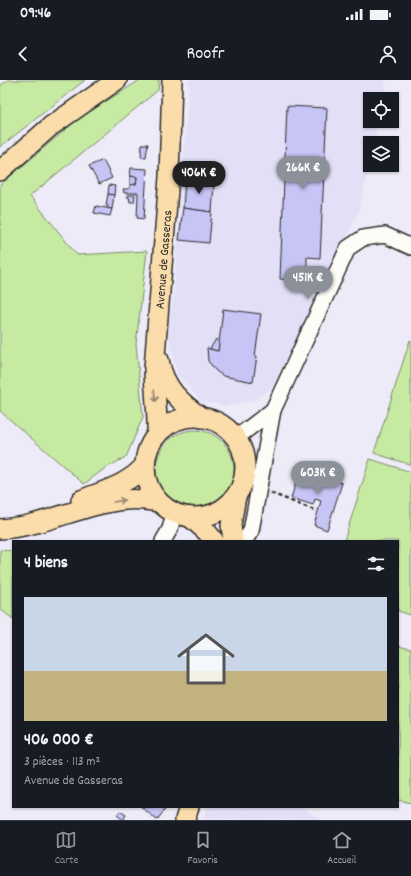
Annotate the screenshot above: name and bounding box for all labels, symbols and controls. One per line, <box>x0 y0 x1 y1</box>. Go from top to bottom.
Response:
text: 09:46 <box>20 3 51 25</box>
text: Roofr <box>187 42 224 67</box>
icon: back <box>12 43 34 65</box>
icon: person <box>377 43 399 65</box>
map controls <box>363 92 399 172</box>
button: locate <box>363 92 399 128</box>
button: layers <box>363 136 399 172</box>
pin: 266K € <box>270 156 336 190</box>
text: 266K € <box>286 159 320 178</box>
pin: 406K € <box>166 161 232 195</box>
text: 406K € <box>181 164 217 183</box>
street label: Avenue de Gasseras <box>152 209 178 310</box>
pin: 451K € <box>275 266 341 300</box>
text: 451K € <box>293 269 323 288</box>
one-way arrow <box>151 389 159 402</box>
pin: 603K € <box>285 461 351 495</box>
text: 603K € <box>300 464 336 483</box>
one-way arrow <box>113 497 126 505</box>
text: 4 biens <box>24 552 68 576</box>
icon: filters <box>365 553 387 575</box>
icon: home <box>170 623 242 695</box>
text: 406 000 € <box>24 729 94 753</box>
text: 3 pièces · 113 m² <box>24 753 100 772</box>
text: Avenue de Gasseras <box>24 772 123 791</box>
tab: Carte <box>55 829 78 869</box>
tab: Favoris <box>188 829 218 869</box>
tab: Accueil <box>327 829 356 869</box>

